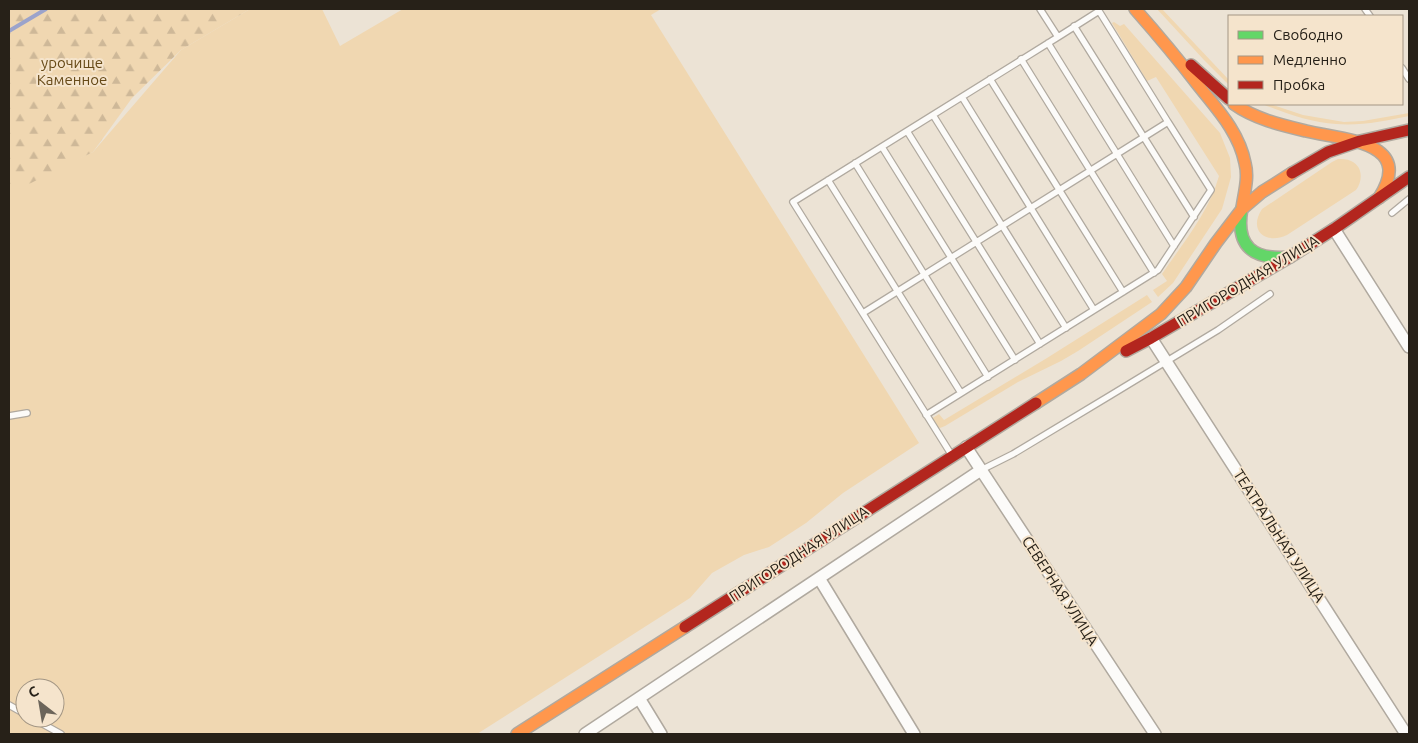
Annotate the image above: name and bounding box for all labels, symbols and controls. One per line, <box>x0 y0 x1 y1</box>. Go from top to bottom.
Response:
legend <box>1228 15 1403 105</box>
text: Свободно <box>1273 26 1343 43</box>
text: Медленно <box>1273 51 1347 68</box>
park label: урочище Каменное <box>37 54 107 88</box>
text: Пробка <box>1273 76 1325 93</box>
street label: ПРИГОРОДНАЯ УЛИЦА <box>1174 231 1322 330</box>
street label: ТЕАТРАЛЬНАЯ УЛИЦА <box>1230 466 1329 605</box>
street label: ПРИГОРОДНАЯ УЛИЦА <box>726 502 872 605</box>
street label: СЕВЕРНАЯ УЛИЦА <box>1019 533 1102 649</box>
north arrow <box>15 678 65 728</box>
text: С <box>25 683 41 701</box>

